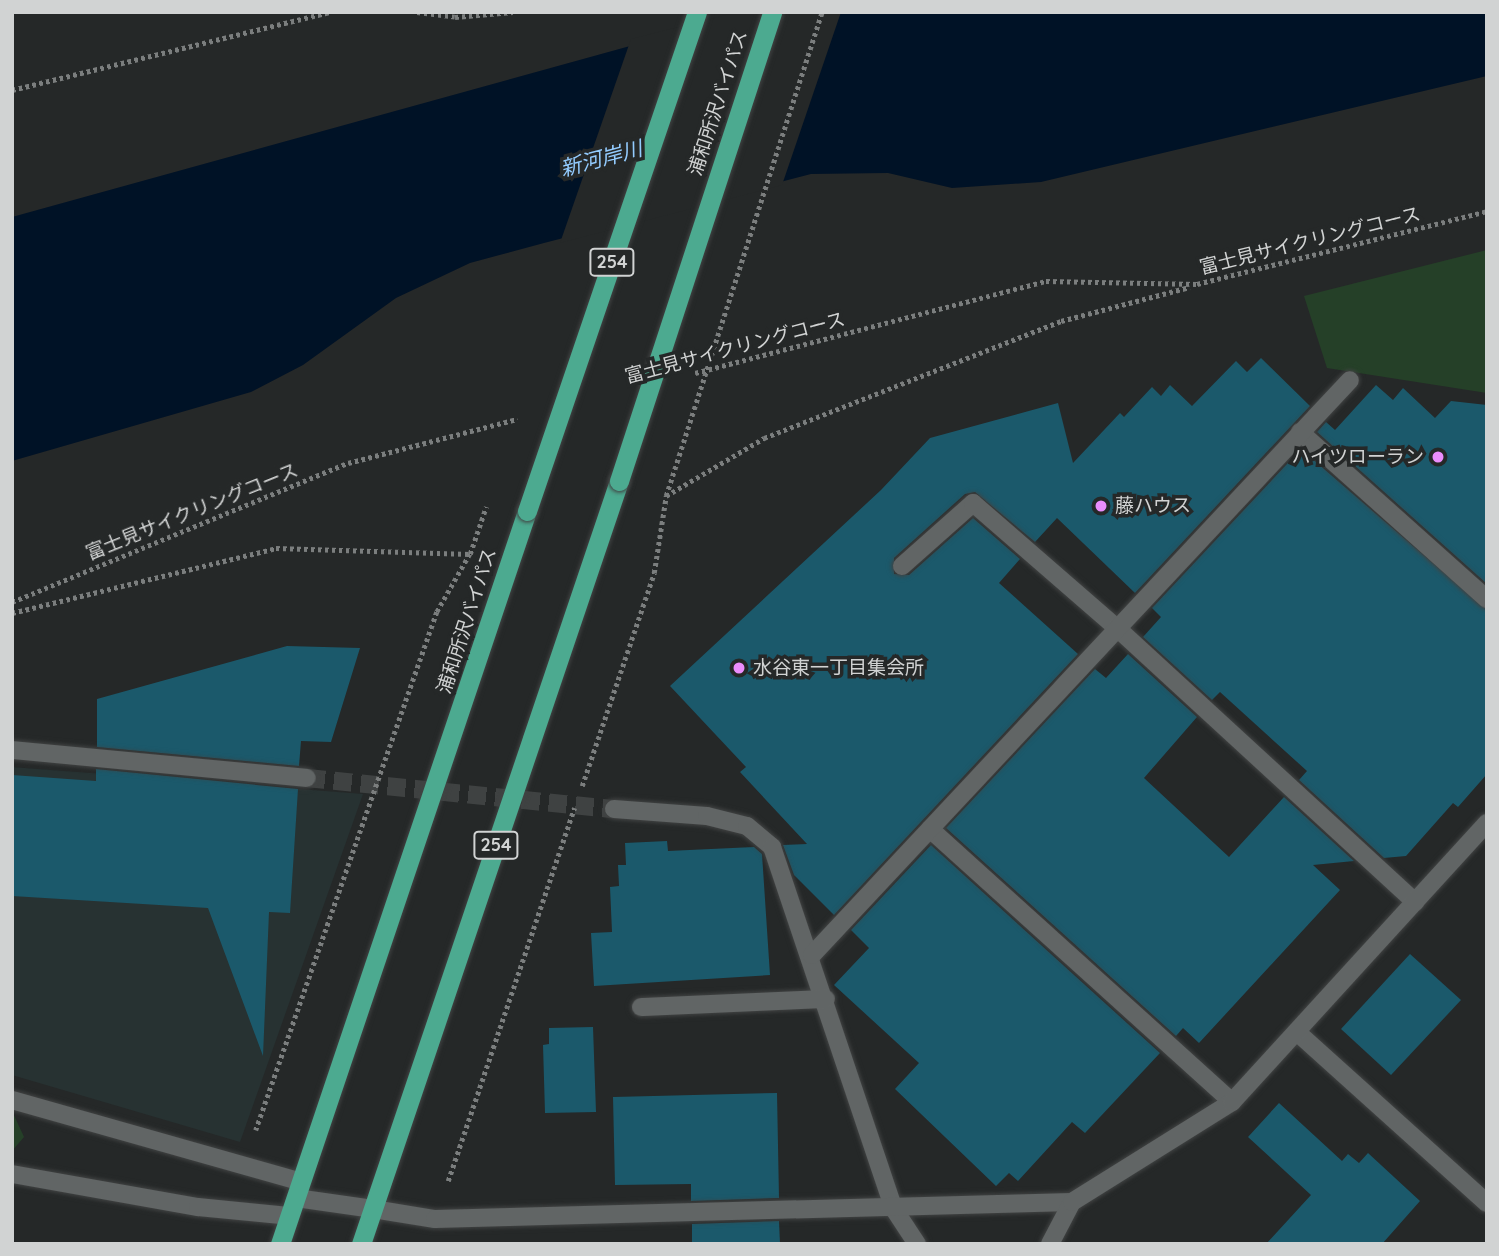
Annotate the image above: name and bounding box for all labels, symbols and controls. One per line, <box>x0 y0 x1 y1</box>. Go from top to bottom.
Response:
street label: 浦和所沢バイパス <box>684 27 752 179</box>
water label: 新河岸川 <box>557 135 645 181</box>
street label: 富士見サイクリングコース <box>1197 202 1423 280</box>
road number: 254 <box>589 248 635 276</box>
street label: 富士見サイクリングコース <box>622 307 848 389</box>
place label: ハイツローラン <box>1291 446 1424 468</box>
marker: ハイツローラン <box>1430 449 1446 465</box>
street label: 富士見サイクリングコース <box>82 459 302 565</box>
place label: 藤ハウス <box>1115 495 1191 517</box>
marker: 藤ハウス <box>1093 498 1109 514</box>
street label: 浦和所沢バイパス <box>433 545 501 697</box>
place label: 水谷東一丁目集会所 <box>753 657 924 679</box>
marker: 水谷東一丁目集会所 <box>731 660 747 676</box>
road number: 254 <box>473 830 519 860</box>

